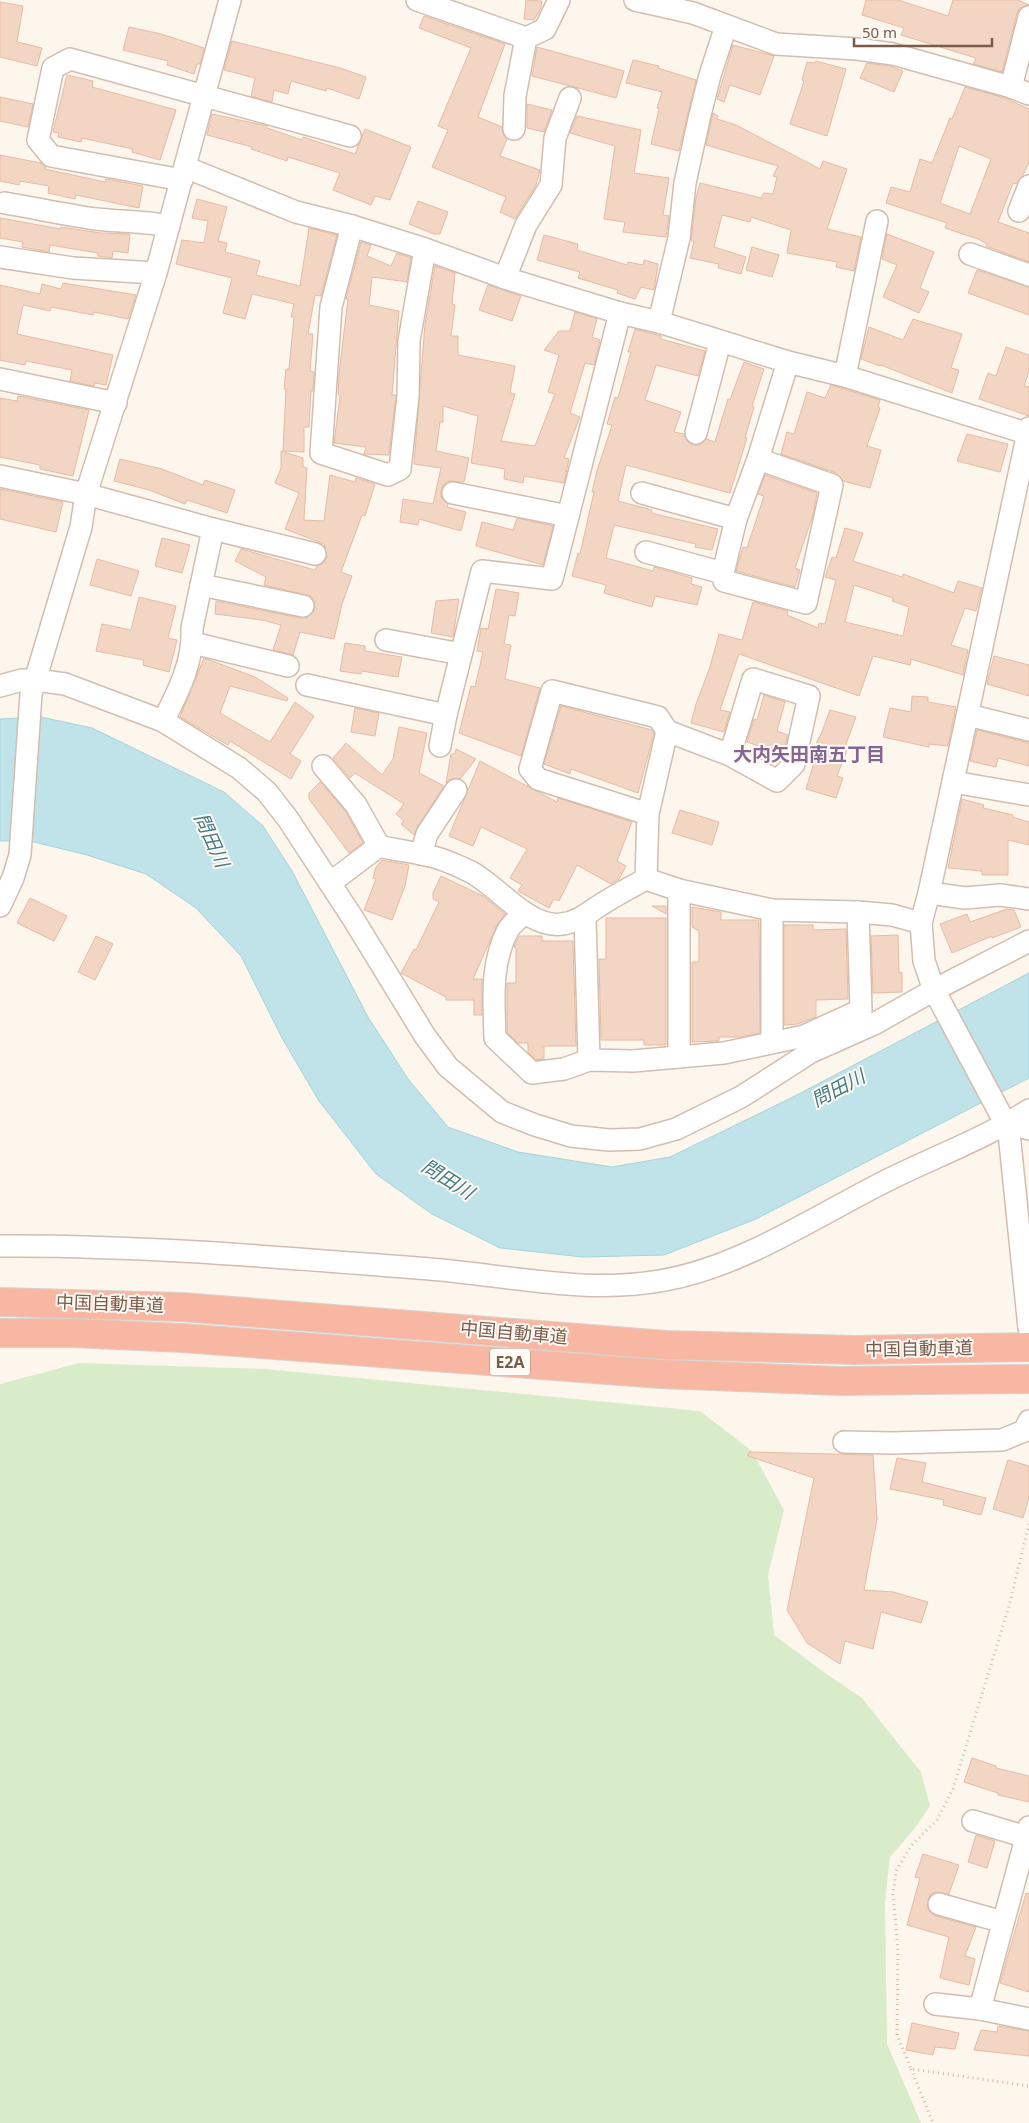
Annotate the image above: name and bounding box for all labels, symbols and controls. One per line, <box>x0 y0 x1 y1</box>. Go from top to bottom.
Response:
scale bar <box>854 15 992 47</box>
text: 50 m <box>862 22 897 42</box>
district label: 大内矢田南五丁目 <box>733 741 885 767</box>
water label: 問田川 <box>189 809 236 873</box>
water label: 問田川 <box>807 1062 871 1113</box>
water label: 問田川 <box>417 1153 481 1206</box>
street label: 中国自動車道 <box>56 1289 164 1317</box>
street label: 中国自動車道 <box>459 1315 569 1349</box>
street label: 中国自動車道 <box>865 1335 973 1361</box>
road number: E2A <box>490 1348 530 1375</box>

